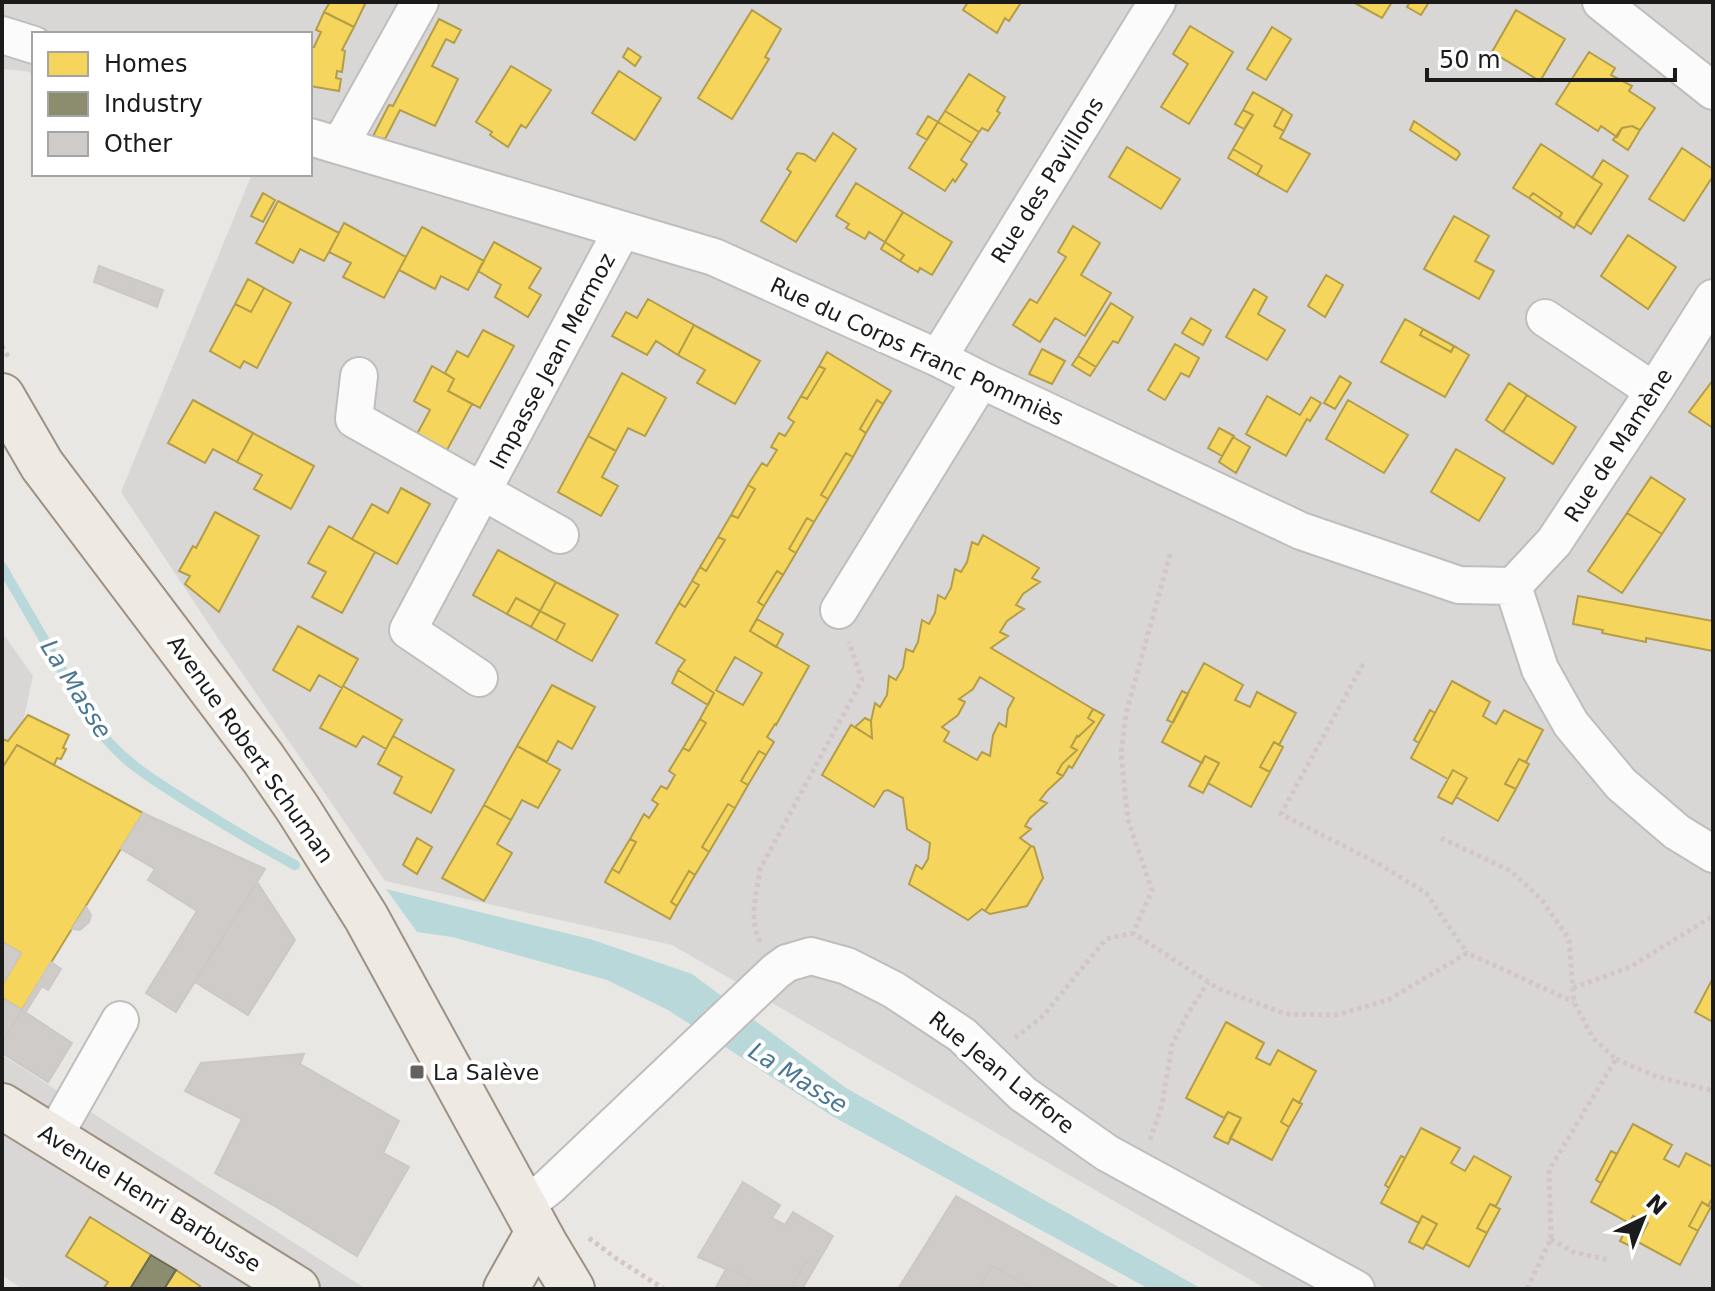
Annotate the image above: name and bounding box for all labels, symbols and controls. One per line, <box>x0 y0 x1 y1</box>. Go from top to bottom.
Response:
legend <box>32 32 312 176</box>
scale bar <box>1427 32 1675 82</box>
text: 50 m <box>1439 46 1501 74</box>
text: Homes <box>104 50 187 78</box>
text: Industry <box>104 90 203 118</box>
street label: Rue des Pavillons <box>986 93 1109 268</box>
text: Other <box>104 130 172 158</box>
street label: Impasse Jean Mermoz <box>485 249 620 473</box>
street label: Rue du Corps Franc Pommiès <box>766 272 1067 431</box>
street label: Rue de Mamène <box>1559 364 1677 527</box>
street label: Avenue Robert Schuman <box>162 631 339 868</box>
water label: La Masse <box>35 635 117 743</box>
street label: Rue Jean Laffore <box>924 1006 1079 1139</box>
water label: La Masse <box>744 1037 852 1119</box>
place label: La Salève <box>433 1060 539 1085</box>
marker: La Salève <box>408 1063 426 1081</box>
street label: Avenue Henri Barbusse <box>34 1120 265 1277</box>
north arrow <box>1603 1179 1683 1259</box>
text: N <box>1641 1189 1672 1220</box>

